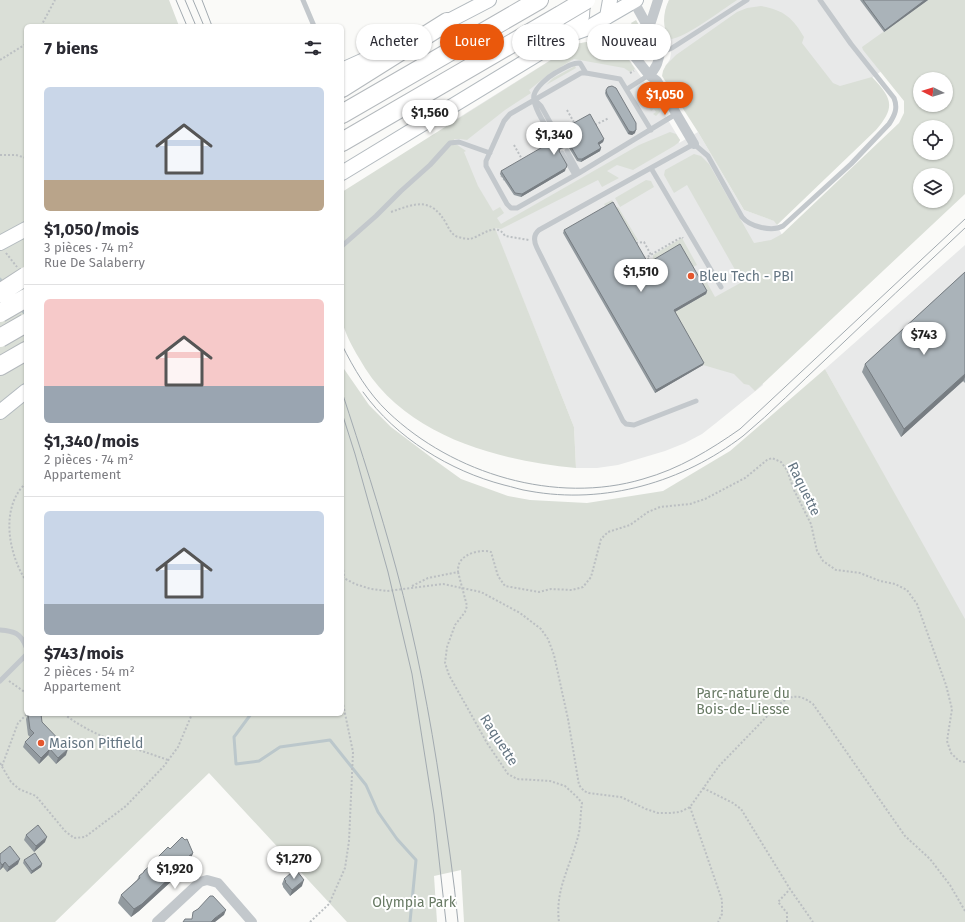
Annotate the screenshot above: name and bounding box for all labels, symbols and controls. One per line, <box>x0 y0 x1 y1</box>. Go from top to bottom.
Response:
chip: Acheter <box>356 24 432 60</box>
chip: Louer <box>440 24 504 60</box>
chip: Filtres <box>512 24 579 60</box>
chip: Nouveau <box>587 24 671 60</box>
icon: filters <box>302 37 324 59</box>
text: 7 biens <box>44 38 98 59</box>
north arrow <box>913 72 953 112</box>
map controls <box>913 72 953 208</box>
pin: $1,050 <box>632 82 698 116</box>
text: $1,050 <box>646 87 684 102</box>
pin: $1,560 <box>397 100 463 134</box>
text: $1,560 <box>411 105 449 120</box>
icon: home <box>148 113 220 185</box>
button: locate <box>913 120 953 160</box>
pin: $1,340 <box>521 122 587 156</box>
text: $1,340 <box>535 127 573 142</box>
button: layers <box>913 168 953 208</box>
text: $1,050/mois <box>44 219 139 240</box>
text: 3 pièces · 74 m² <box>44 240 133 255</box>
text: Rue De Salaberry <box>44 255 145 270</box>
pin: $1,510 <box>608 259 674 293</box>
text: $1,510 <box>623 264 659 279</box>
place label: Bleu Tech - PBI <box>699 268 794 285</box>
marker: Bleu Tech - PBI <box>686 271 696 281</box>
pin: $743 <box>900 322 948 356</box>
icon: home <box>148 325 220 397</box>
text: $743 <box>911 327 937 342</box>
text: $1,340/mois <box>44 431 139 452</box>
text: 2 pièces · 74 m² <box>44 452 133 467</box>
street label: Raquette <box>784 459 824 519</box>
text: Appartement <box>44 467 121 482</box>
icon: home <box>148 537 220 609</box>
text: $743/mois <box>44 643 124 664</box>
text: 2 pièces · 54 m² <box>44 664 135 679</box>
text: Appartement <box>44 679 121 694</box>
park label: Parc-nature du Bois-de-Liesse <box>696 685 790 718</box>
street label: Raquette <box>476 711 522 769</box>
place label: Maison Pitfield <box>49 735 143 752</box>
marker: Maison Pitfield <box>36 738 46 748</box>
pin: $1,270 <box>261 846 327 880</box>
text: $1,270 <box>276 851 312 866</box>
pin: $1,920 <box>142 856 208 890</box>
text: $1,920 <box>157 861 193 876</box>
park label: Olympia Park <box>372 894 457 911</box>

